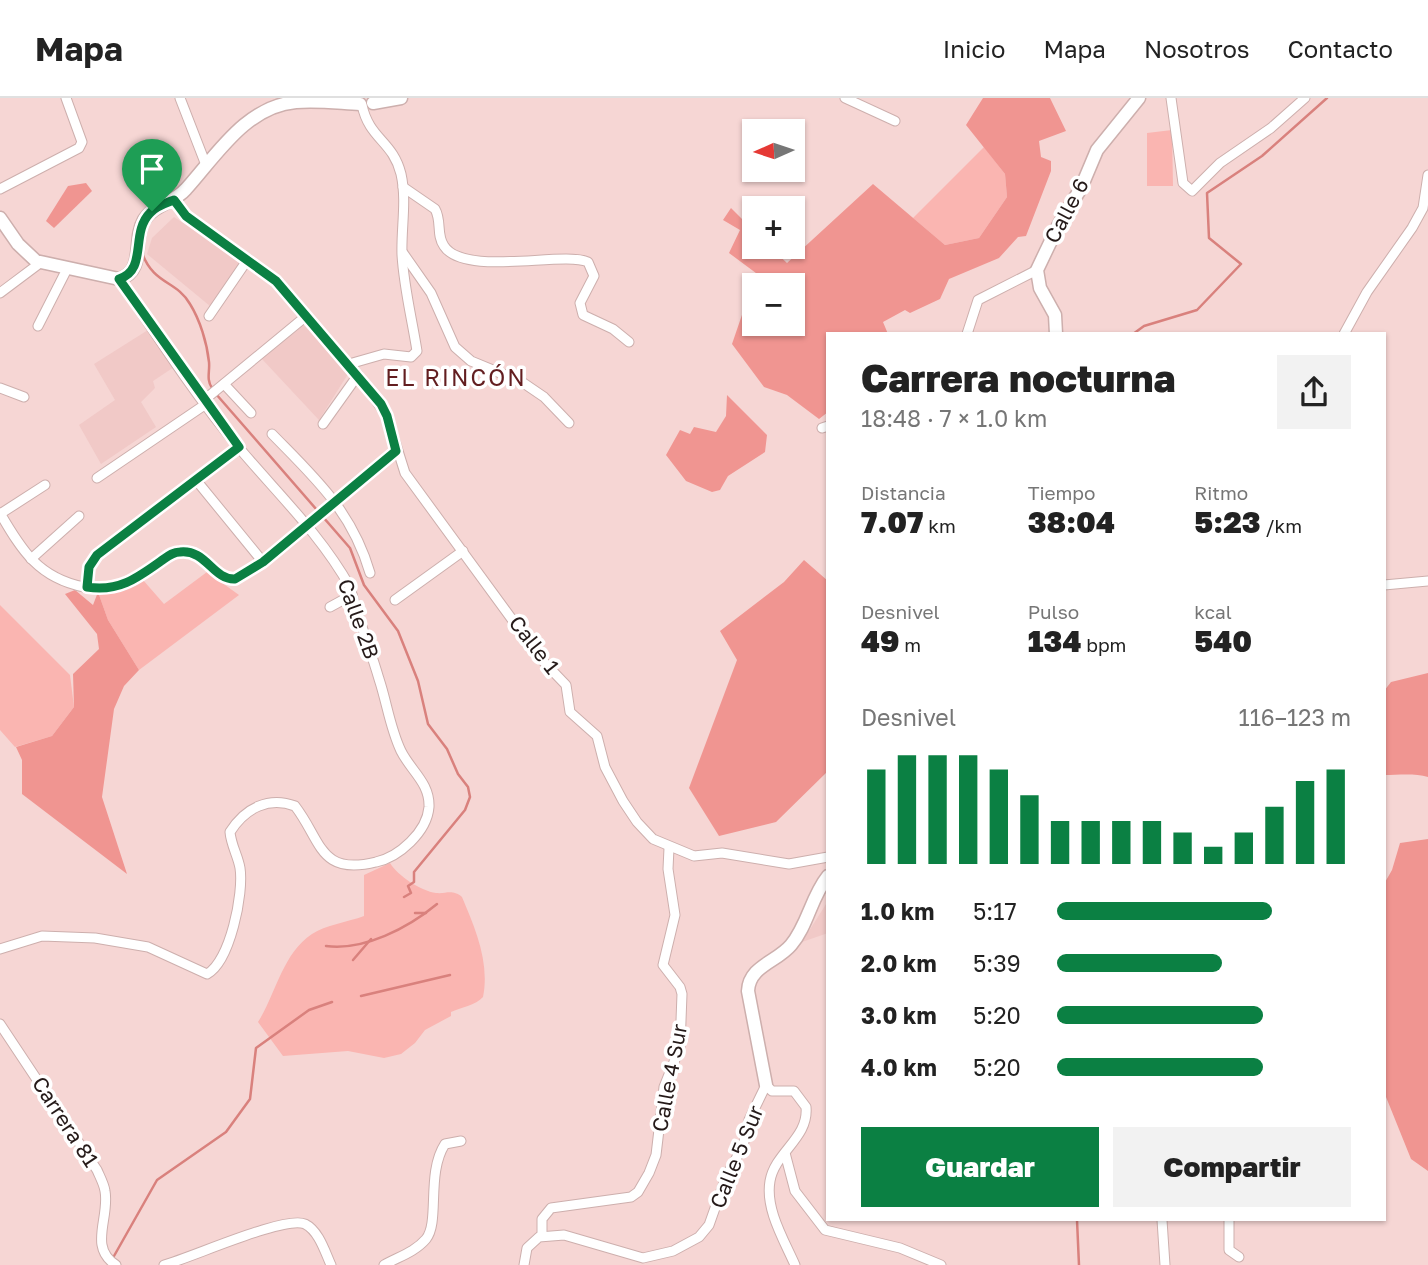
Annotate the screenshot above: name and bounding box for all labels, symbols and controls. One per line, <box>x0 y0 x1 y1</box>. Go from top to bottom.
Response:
text: Mapa <box>35 29 123 68</box>
text: Inicio <box>943 34 1005 63</box>
text: Mapa <box>1043 34 1106 63</box>
text: Nosotros <box>1144 34 1250 63</box>
text: Contacto <box>1288 34 1393 63</box>
north arrow <box>742 119 805 182</box>
map controls <box>742 119 805 336</box>
pin <box>122 139 182 211</box>
icon: arrive <box>133 150 171 188</box>
street label: Calle 6 <box>1038 174 1094 247</box>
button: + <box>742 196 805 259</box>
button: − <box>742 273 805 336</box>
text: Carrera nocturna <box>861 355 1176 400</box>
button: share <box>1277 355 1351 429</box>
district label: EL RINCÓN <box>385 363 527 391</box>
text: 18:48 · 7 × 1.0 km <box>861 404 1047 432</box>
text: Distancia <box>861 481 946 504</box>
text: Tiempo <box>1028 481 1095 504</box>
text: Ritmo <box>1194 481 1248 504</box>
text: 7.07 <box>861 504 924 540</box>
text: 38:04 <box>1028 504 1115 540</box>
text: 5:23 <box>1194 504 1261 540</box>
text: km <box>924 514 956 537</box>
text: /km <box>1261 514 1302 537</box>
street label: Calle 2B <box>333 575 385 662</box>
text: Desnivel <box>861 600 940 623</box>
text: Pulso <box>1028 600 1079 623</box>
text: kcal <box>1194 600 1232 623</box>
street label: Calle 1 <box>504 610 566 679</box>
text: 49 <box>861 623 900 659</box>
text: 134 <box>1028 623 1081 659</box>
text: 540 <box>1194 623 1252 659</box>
text: m <box>900 633 921 656</box>
text: bpm <box>1081 633 1126 656</box>
text: Desnivel <box>861 703 956 731</box>
text: 116–123 m <box>1239 703 1351 731</box>
text: 1.0 km <box>861 897 934 925</box>
text: 5:17 <box>973 897 1017 925</box>
text: 2.0 km <box>861 949 937 977</box>
text: 5:39 <box>973 949 1021 977</box>
text: 3.0 km <box>861 1001 937 1029</box>
text: 5:20 <box>973 1001 1021 1029</box>
street label: Calle 4 Sur <box>646 1022 692 1134</box>
text: 4.0 km <box>861 1053 937 1081</box>
text: 5:20 <box>973 1053 1021 1081</box>
street label: Carrera 81 <box>27 1071 105 1172</box>
street label: Calle 5 Sur <box>704 1101 768 1212</box>
button: Guardar <box>861 1127 1099 1207</box>
button: Compartir <box>1113 1127 1351 1207</box>

